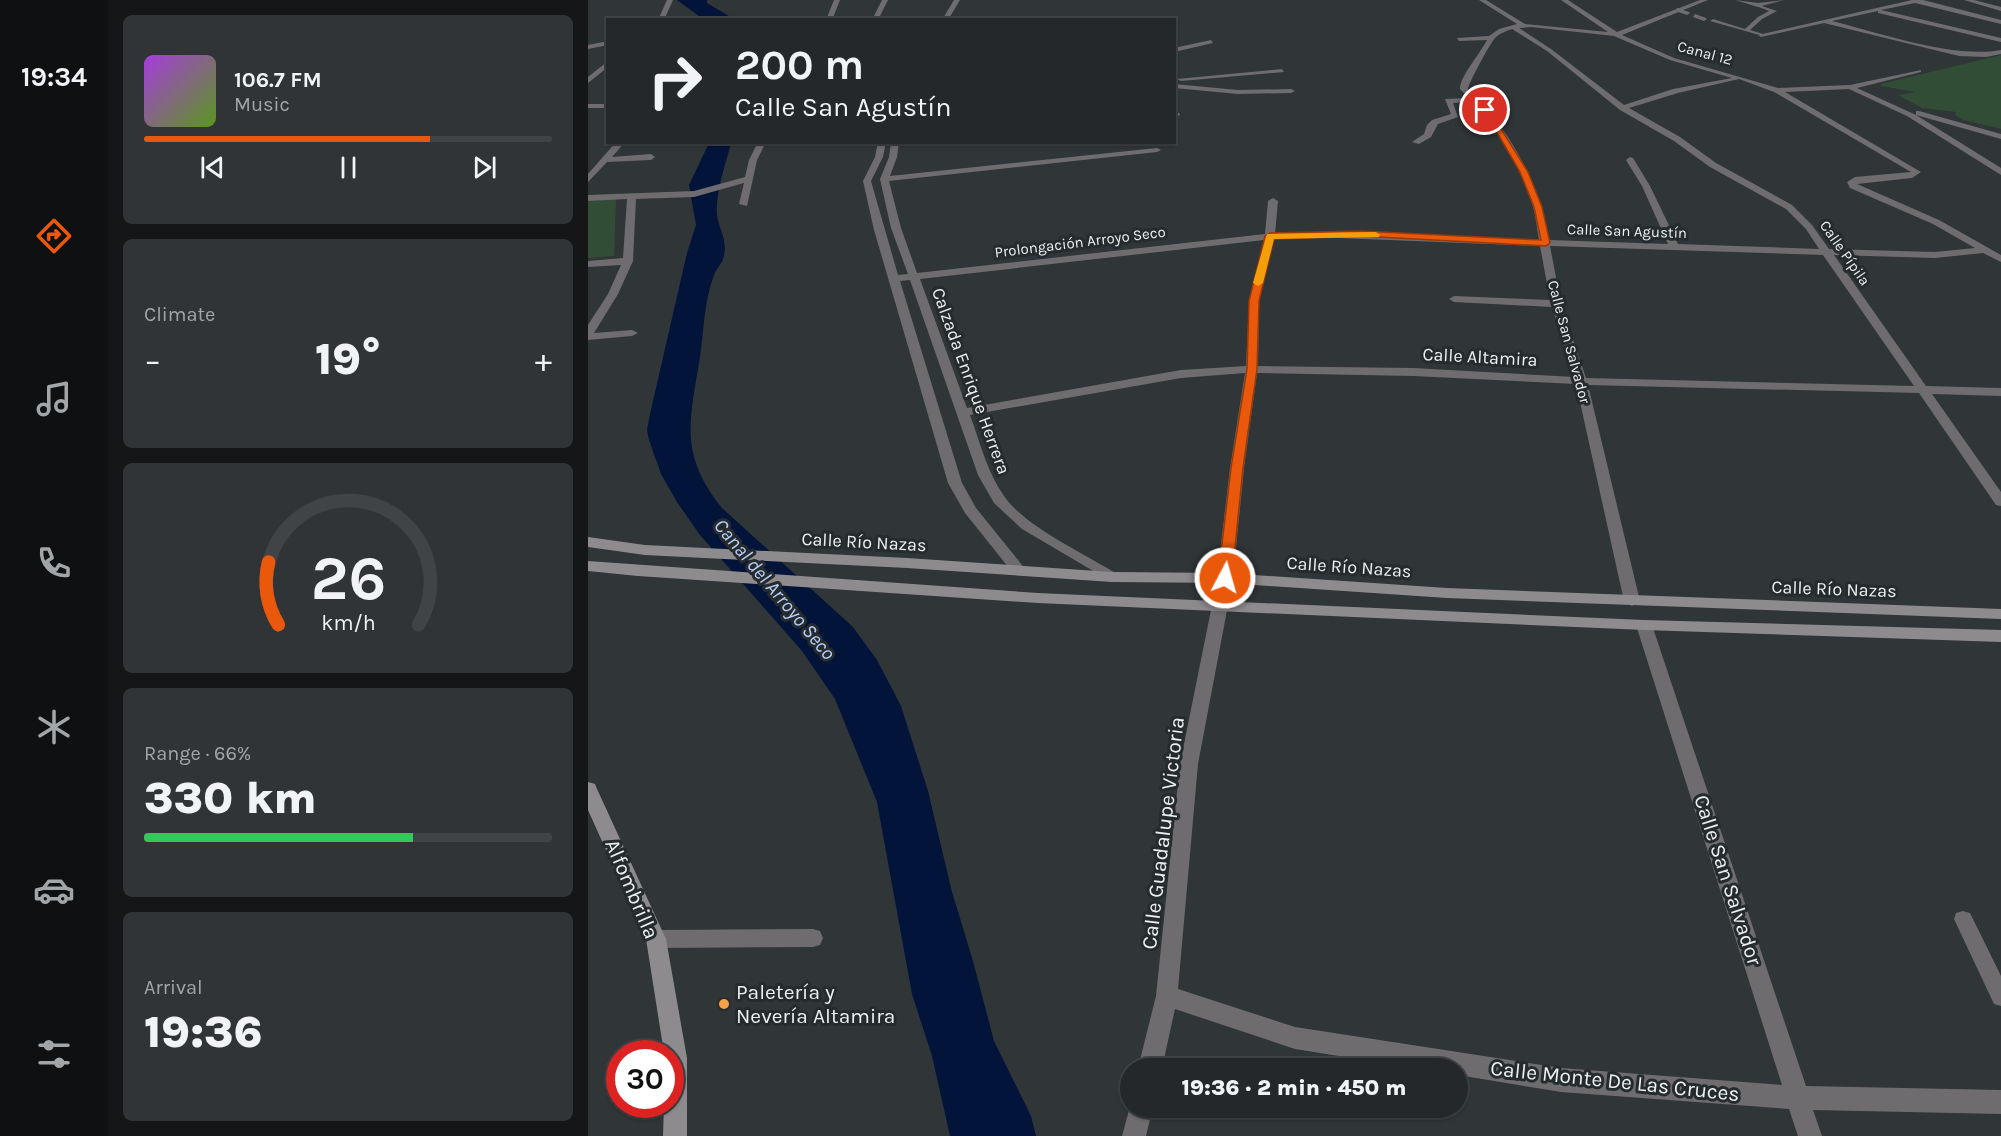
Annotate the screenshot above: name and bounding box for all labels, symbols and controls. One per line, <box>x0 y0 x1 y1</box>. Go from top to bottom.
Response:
street label: Canal 12 <box>1676 37 1734 69</box>
text: 200 m <box>735 40 864 90</box>
icon: right <box>636 42 714 120</box>
text: 19:34 <box>21 61 87 93</box>
text: 106.7 FM <box>234 67 322 93</box>
pin <box>1459 84 1510 135</box>
text: Calle San Agustín <box>735 91 952 123</box>
text: Music <box>234 93 290 116</box>
icon: arrive <box>1468 93 1501 126</box>
icon: previous <box>196 151 229 184</box>
icon: pause <box>332 151 365 184</box>
icon: next <box>468 151 501 184</box>
icon: directions <box>33 215 75 257</box>
street label: Calle Pípila <box>1816 217 1874 289</box>
street label: Calle San Agustín <box>1567 220 1687 242</box>
street label: Prolongación Arroyo Seco <box>993 223 1167 261</box>
street label: Calle San Salvador <box>1544 278 1594 406</box>
street label: Calzada Enrique Herrera <box>927 285 1015 477</box>
text: Climate <box>144 303 215 326</box>
text: 19° <box>315 333 381 385</box>
text: − <box>144 341 161 379</box>
text: + <box>535 341 552 379</box>
street label: Calle Altamira <box>1422 343 1538 371</box>
icon: music <box>33 378 75 420</box>
water label: Canal del Arroyo Seco <box>709 514 840 664</box>
street label: Calle Río Nazas <box>801 528 927 556</box>
icon: phone <box>33 542 75 584</box>
text: 26 <box>310 542 386 615</box>
position arrow <box>1193 546 1257 610</box>
street label: Calle Río Nazas <box>1286 552 1412 582</box>
street label: Calle Río Nazas <box>1771 576 1897 602</box>
text: km/h <box>321 610 375 635</box>
icon: climate <box>33 706 75 748</box>
street label: Calle Guadalupe Victoria <box>1137 715 1189 951</box>
text: Range · 66% <box>144 742 251 765</box>
text: 330 km <box>144 772 317 824</box>
street label: Calle San Salvador <box>1689 792 1767 969</box>
street label: Alfombrilla <box>600 836 664 942</box>
icon: car <box>33 869 75 911</box>
text: Arrival <box>144 976 203 999</box>
place label: Paletería y Nevería Altamira <box>736 980 895 1028</box>
marker: Paletería y Nevería Altamira <box>717 997 731 1011</box>
text: 19:36 <box>144 1006 263 1058</box>
icon: filters <box>33 1033 75 1075</box>
speed limit sign: 30 <box>606 1040 684 1118</box>
street label: Calle Monte De Las Cruces <box>1489 1056 1741 1106</box>
text: 19:36 · 2 min · 450 m <box>1182 1075 1406 1101</box>

